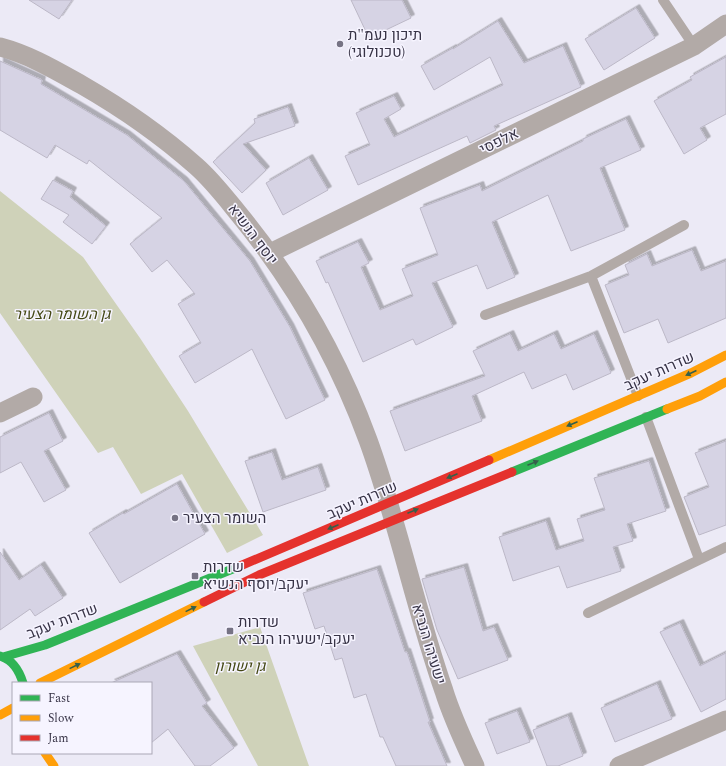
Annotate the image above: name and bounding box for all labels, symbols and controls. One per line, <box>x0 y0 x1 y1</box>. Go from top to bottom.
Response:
place label: תיכון נעמ"ת (טכנולוגי) <box>348 24 422 64</box>
marker: תיכון נעמ"ת (טכנולוגי) <box>335 39 345 49</box>
street label: אלפסי <box>476 122 523 161</box>
street label: יוסף הנשיא <box>222 199 283 270</box>
park label: גן השומר הצעיר <box>14 303 112 326</box>
street label: שדרות יעקב <box>620 346 698 397</box>
one-way arrow <box>685 370 697 376</box>
one-way arrow <box>565 422 577 428</box>
one-way arrow <box>528 459 540 465</box>
one-way arrow <box>447 473 458 479</box>
street label: שדרות יעקב <box>323 475 401 526</box>
place label: השומר הצעיר <box>183 507 266 530</box>
one-way arrow <box>407 508 419 514</box>
marker: השומר הצעיר <box>170 513 180 523</box>
one-way arrow <box>327 524 338 530</box>
place label: שדרות יעקב/יוסף הנשיא <box>203 556 309 596</box>
marker: שדרות יעקב/יוסף הנשיא <box>190 571 200 581</box>
street label: שדרות יעקב <box>23 597 101 646</box>
street label: ישעיהו הנביא <box>405 601 452 687</box>
one-way arrow <box>186 605 197 612</box>
place label: שדרות יעקב/ישעיהו הנביא <box>238 611 355 651</box>
marker: שדרות יעקב/ישעיהו הנביא <box>225 626 235 636</box>
park label: גן ישורון <box>215 655 267 678</box>
one-way arrow <box>69 663 80 669</box>
legend <box>12 682 152 754</box>
text: Fast <box>48 689 70 708</box>
text: Slow <box>48 709 74 728</box>
text: Jam <box>48 729 69 748</box>

